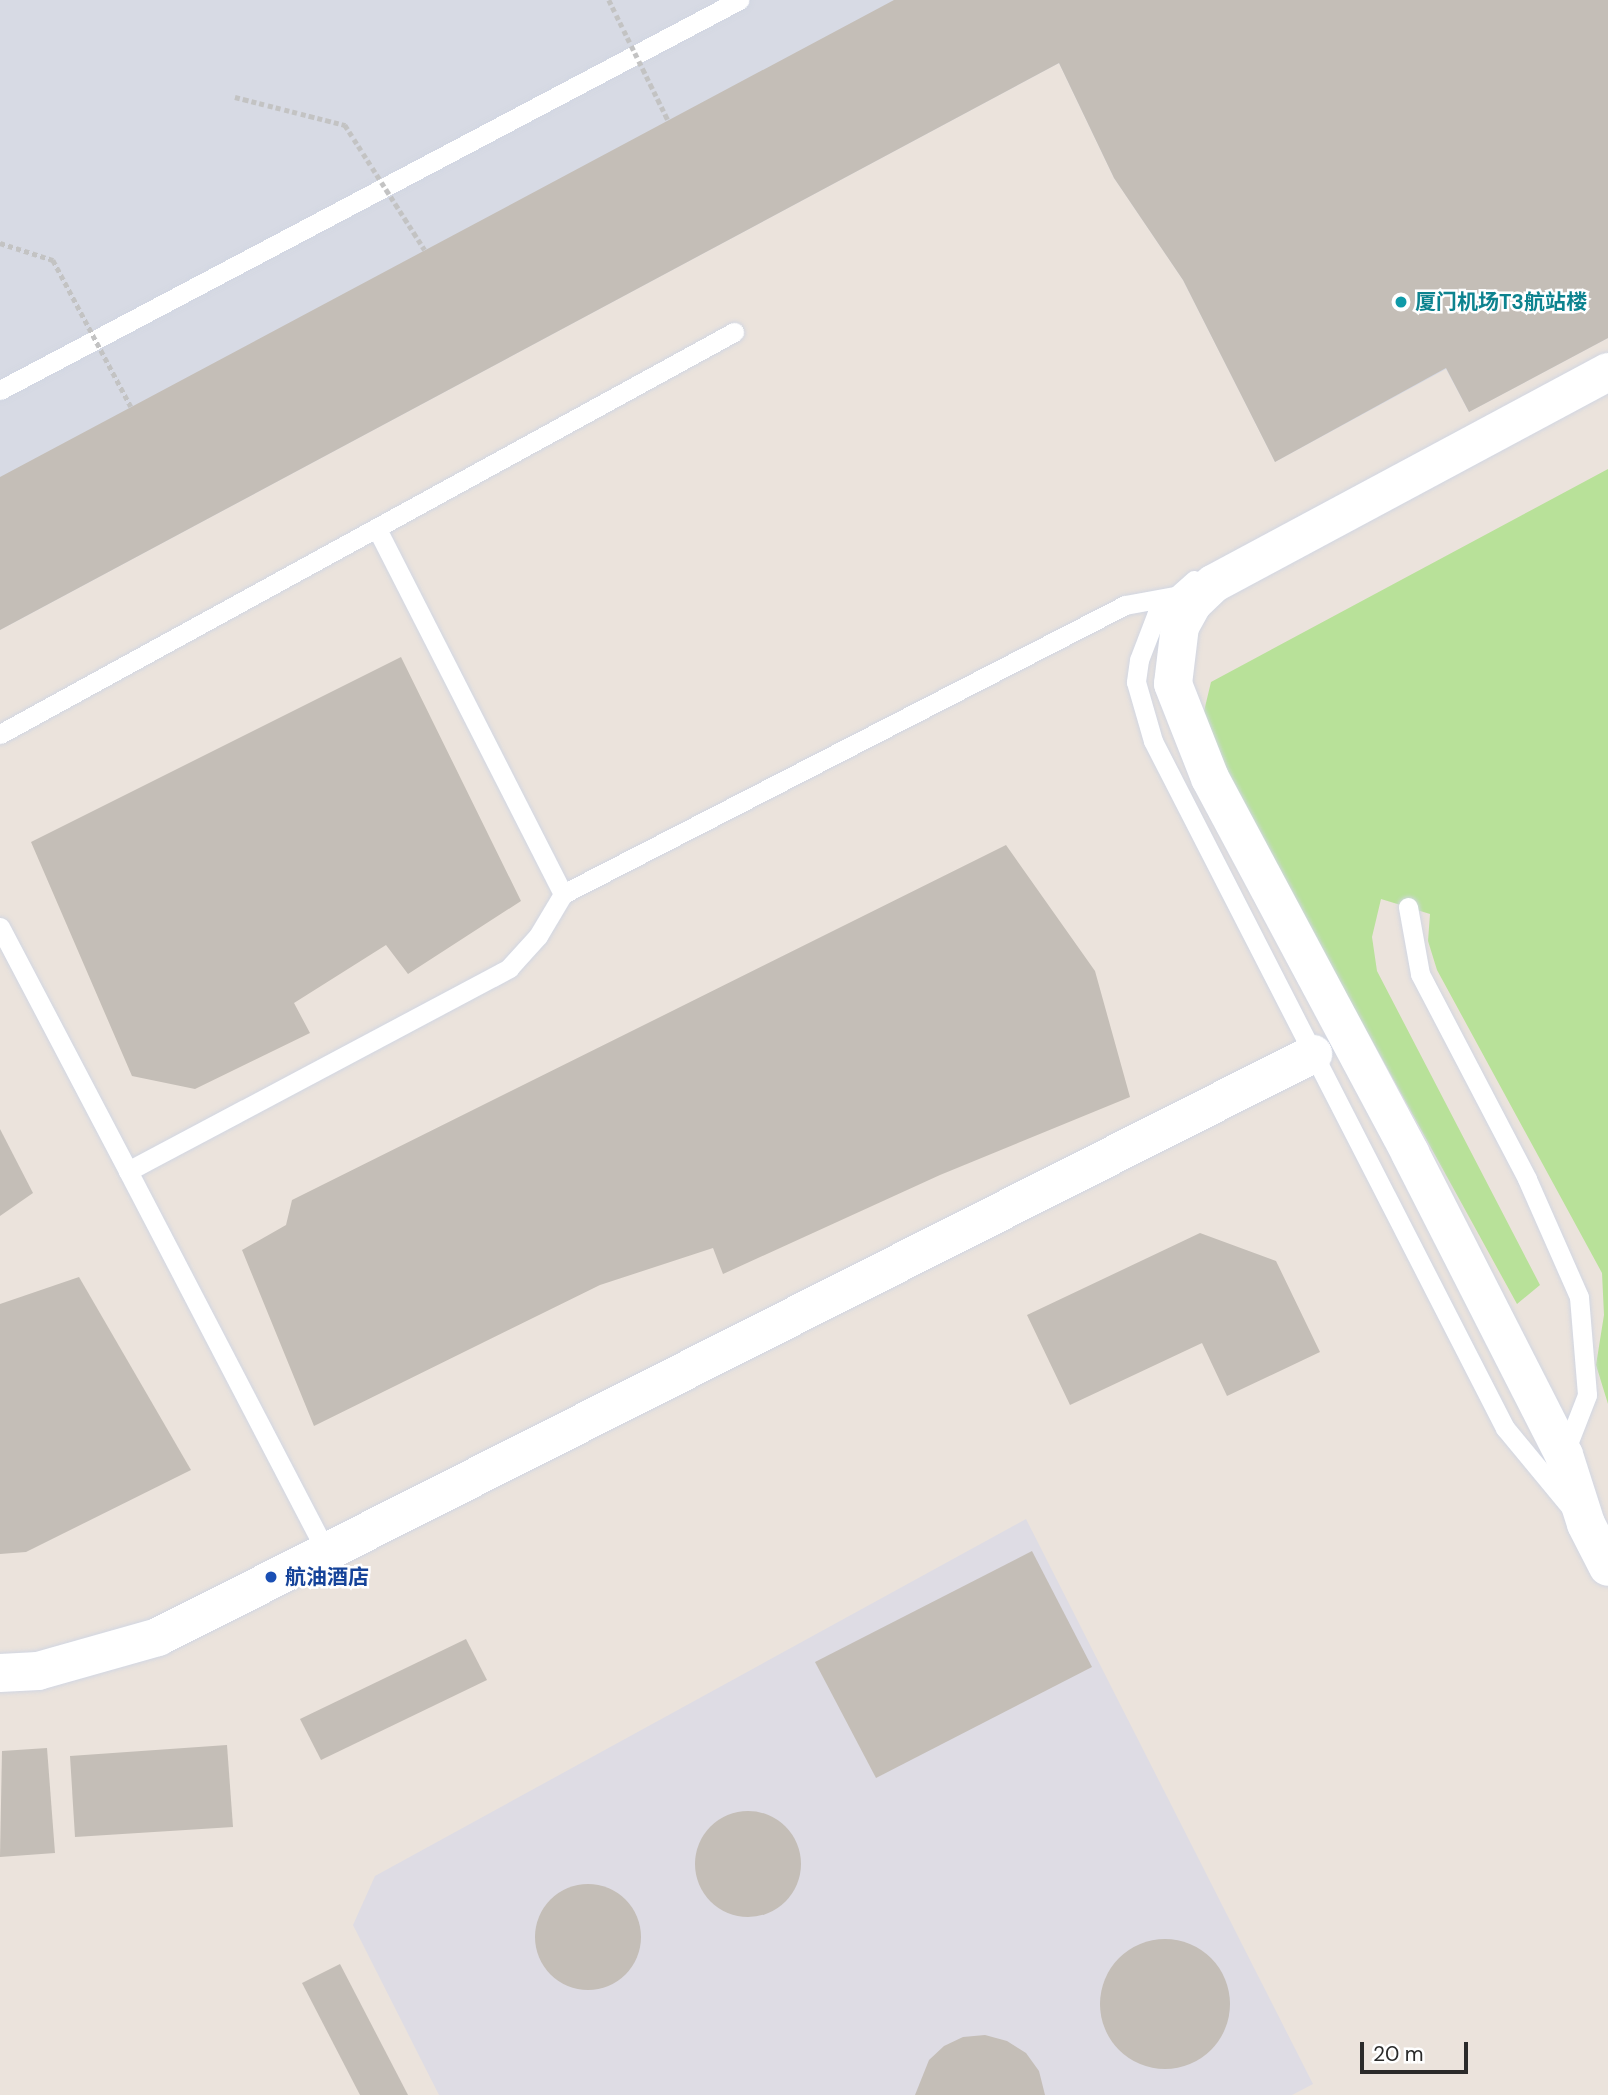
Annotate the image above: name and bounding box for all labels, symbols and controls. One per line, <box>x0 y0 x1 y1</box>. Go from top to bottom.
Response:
place label: 厦门机场T3航站楼 <box>1415 289 1587 315</box>
marker: 厦门机场T3航站楼 <box>1393 294 1409 310</box>
place label: 航油酒店 <box>285 1564 369 1590</box>
marker: 航油酒店 <box>263 1569 279 1585</box>
scale bar <box>1363 2028 1472 2072</box>
text: 20 m <box>1373 2040 1424 2068</box>

